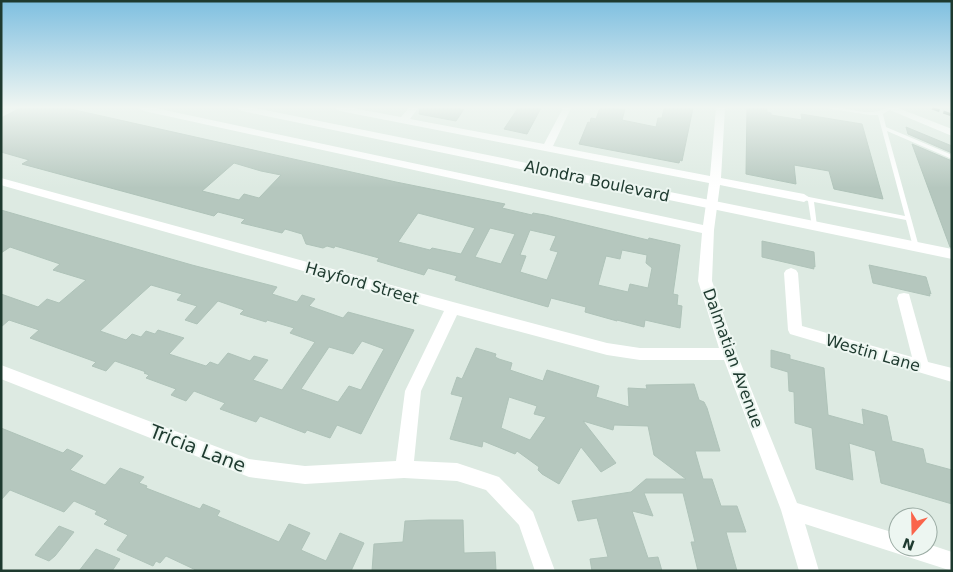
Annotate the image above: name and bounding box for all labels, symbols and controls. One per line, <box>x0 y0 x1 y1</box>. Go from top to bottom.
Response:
street label: Alondra Boulevard <box>523 156 671 206</box>
street label: Hayford Street <box>303 258 421 308</box>
street label: Dalmatian Avenue <box>699 286 767 430</box>
street label: Westin Lane <box>823 330 923 376</box>
street label: Tricia Lane <box>146 419 249 476</box>
north arrow <box>888 507 938 557</box>
text: N <box>900 535 917 554</box>

